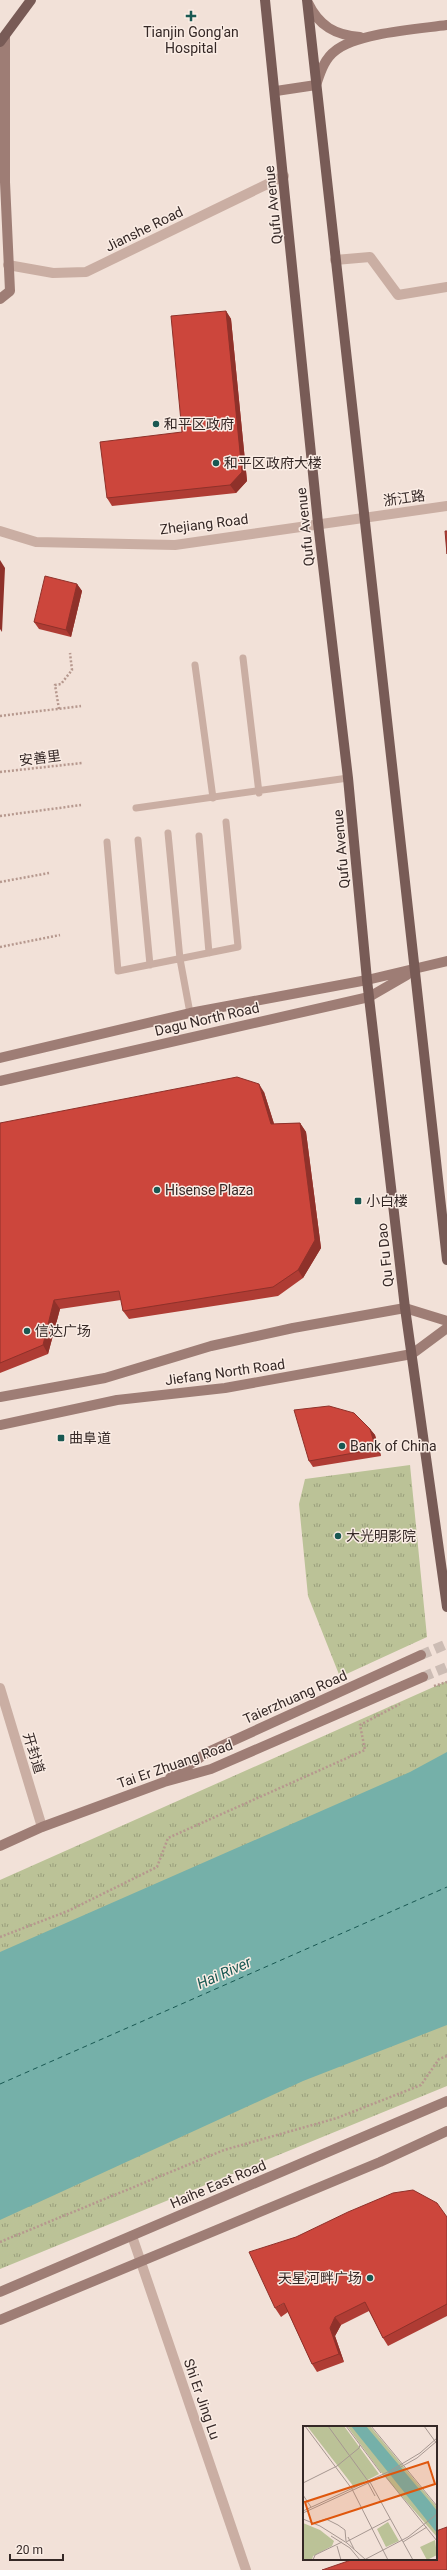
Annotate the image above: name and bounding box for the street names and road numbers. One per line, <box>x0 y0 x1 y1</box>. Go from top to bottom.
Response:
street label: Qufu Avenue <box>261 165 285 245</box>
street label: Jianshe Road <box>103 203 185 255</box>
street label: Qufu Avenue <box>293 487 317 567</box>
street label: 浙江路 <box>382 487 426 509</box>
street label: Zhejiang Road <box>159 511 249 537</box>
street label: 安善里 <box>18 748 62 768</box>
street label: Qufu Avenue <box>330 809 352 889</box>
street label: Dagu North Road <box>153 999 261 1039</box>
street label: Qu Fu Dao <box>374 1222 396 1288</box>
street label: Jiefang North Road <box>164 1356 286 1388</box>
street label: Taierzhuang Road <box>241 1667 349 1727</box>
street label: 开封道 <box>20 1731 48 1775</box>
street label: Tai Er Zhuang Road <box>115 1737 235 1791</box>
street label: Haihe East Road <box>168 2157 268 2211</box>
street label: Shi Er Jing Lu <box>181 2357 223 2441</box>

